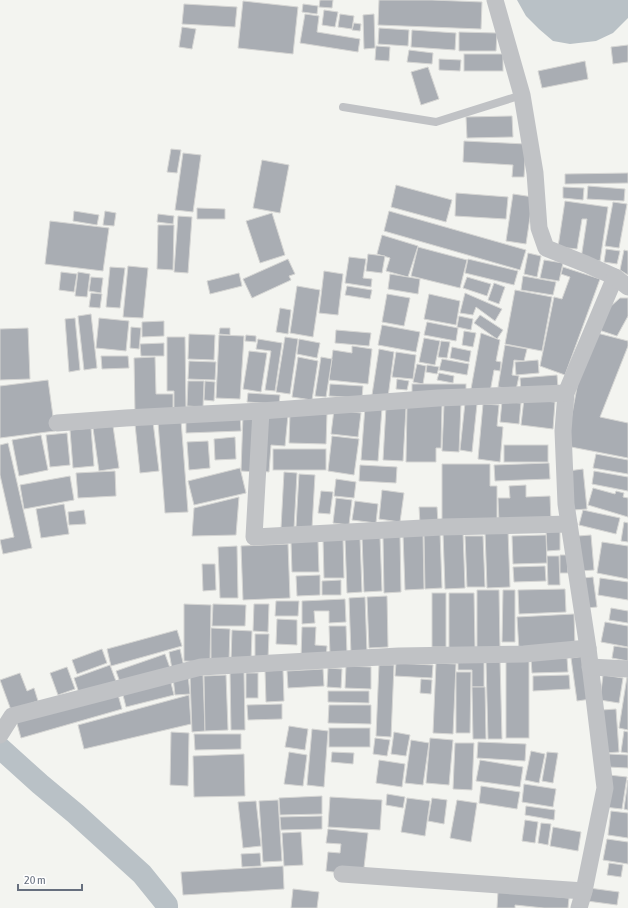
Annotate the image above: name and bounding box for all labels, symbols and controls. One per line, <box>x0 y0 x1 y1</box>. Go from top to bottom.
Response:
scale bar <box>18 866 82 892</box>
text: 20 m <box>24 873 46 887</box>

